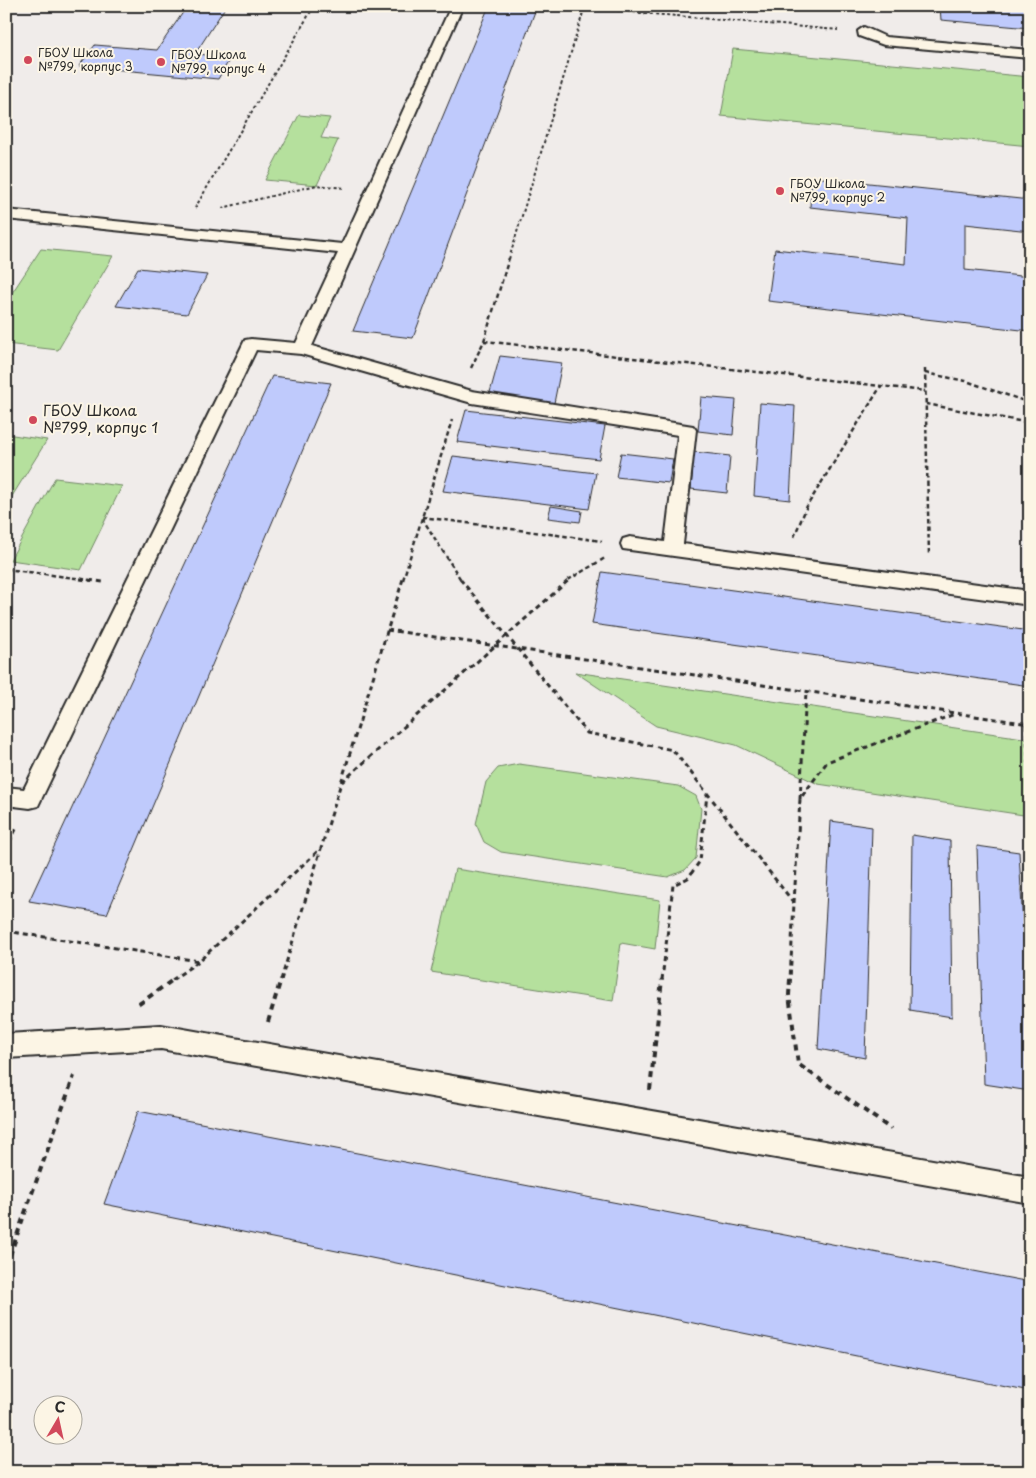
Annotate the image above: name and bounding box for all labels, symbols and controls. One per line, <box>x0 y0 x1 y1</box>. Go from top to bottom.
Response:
place label: ГБОУ Школа №799, корпус 3 <box>38 43 133 75</box>
place label: ГБОУ Школа №799, корпус 4 <box>171 45 266 77</box>
marker: ГБОУ Школа №799, корпус 3 <box>22 54 34 66</box>
marker: ГБОУ Школа №799, корпус 4 <box>155 56 167 68</box>
place label: ГБОУ Школа №799, корпус 2 <box>790 174 885 206</box>
marker: ГБОУ Школа №799, корпус 2 <box>774 185 786 197</box>
place label: ГБОУ Школа №799, корпус 1 <box>43 398 158 438</box>
marker: ГБОУ Школа №799, корпус 1 <box>27 414 39 426</box>
text: С <box>53 1395 67 1418</box>
north arrow <box>32 1396 82 1446</box>

